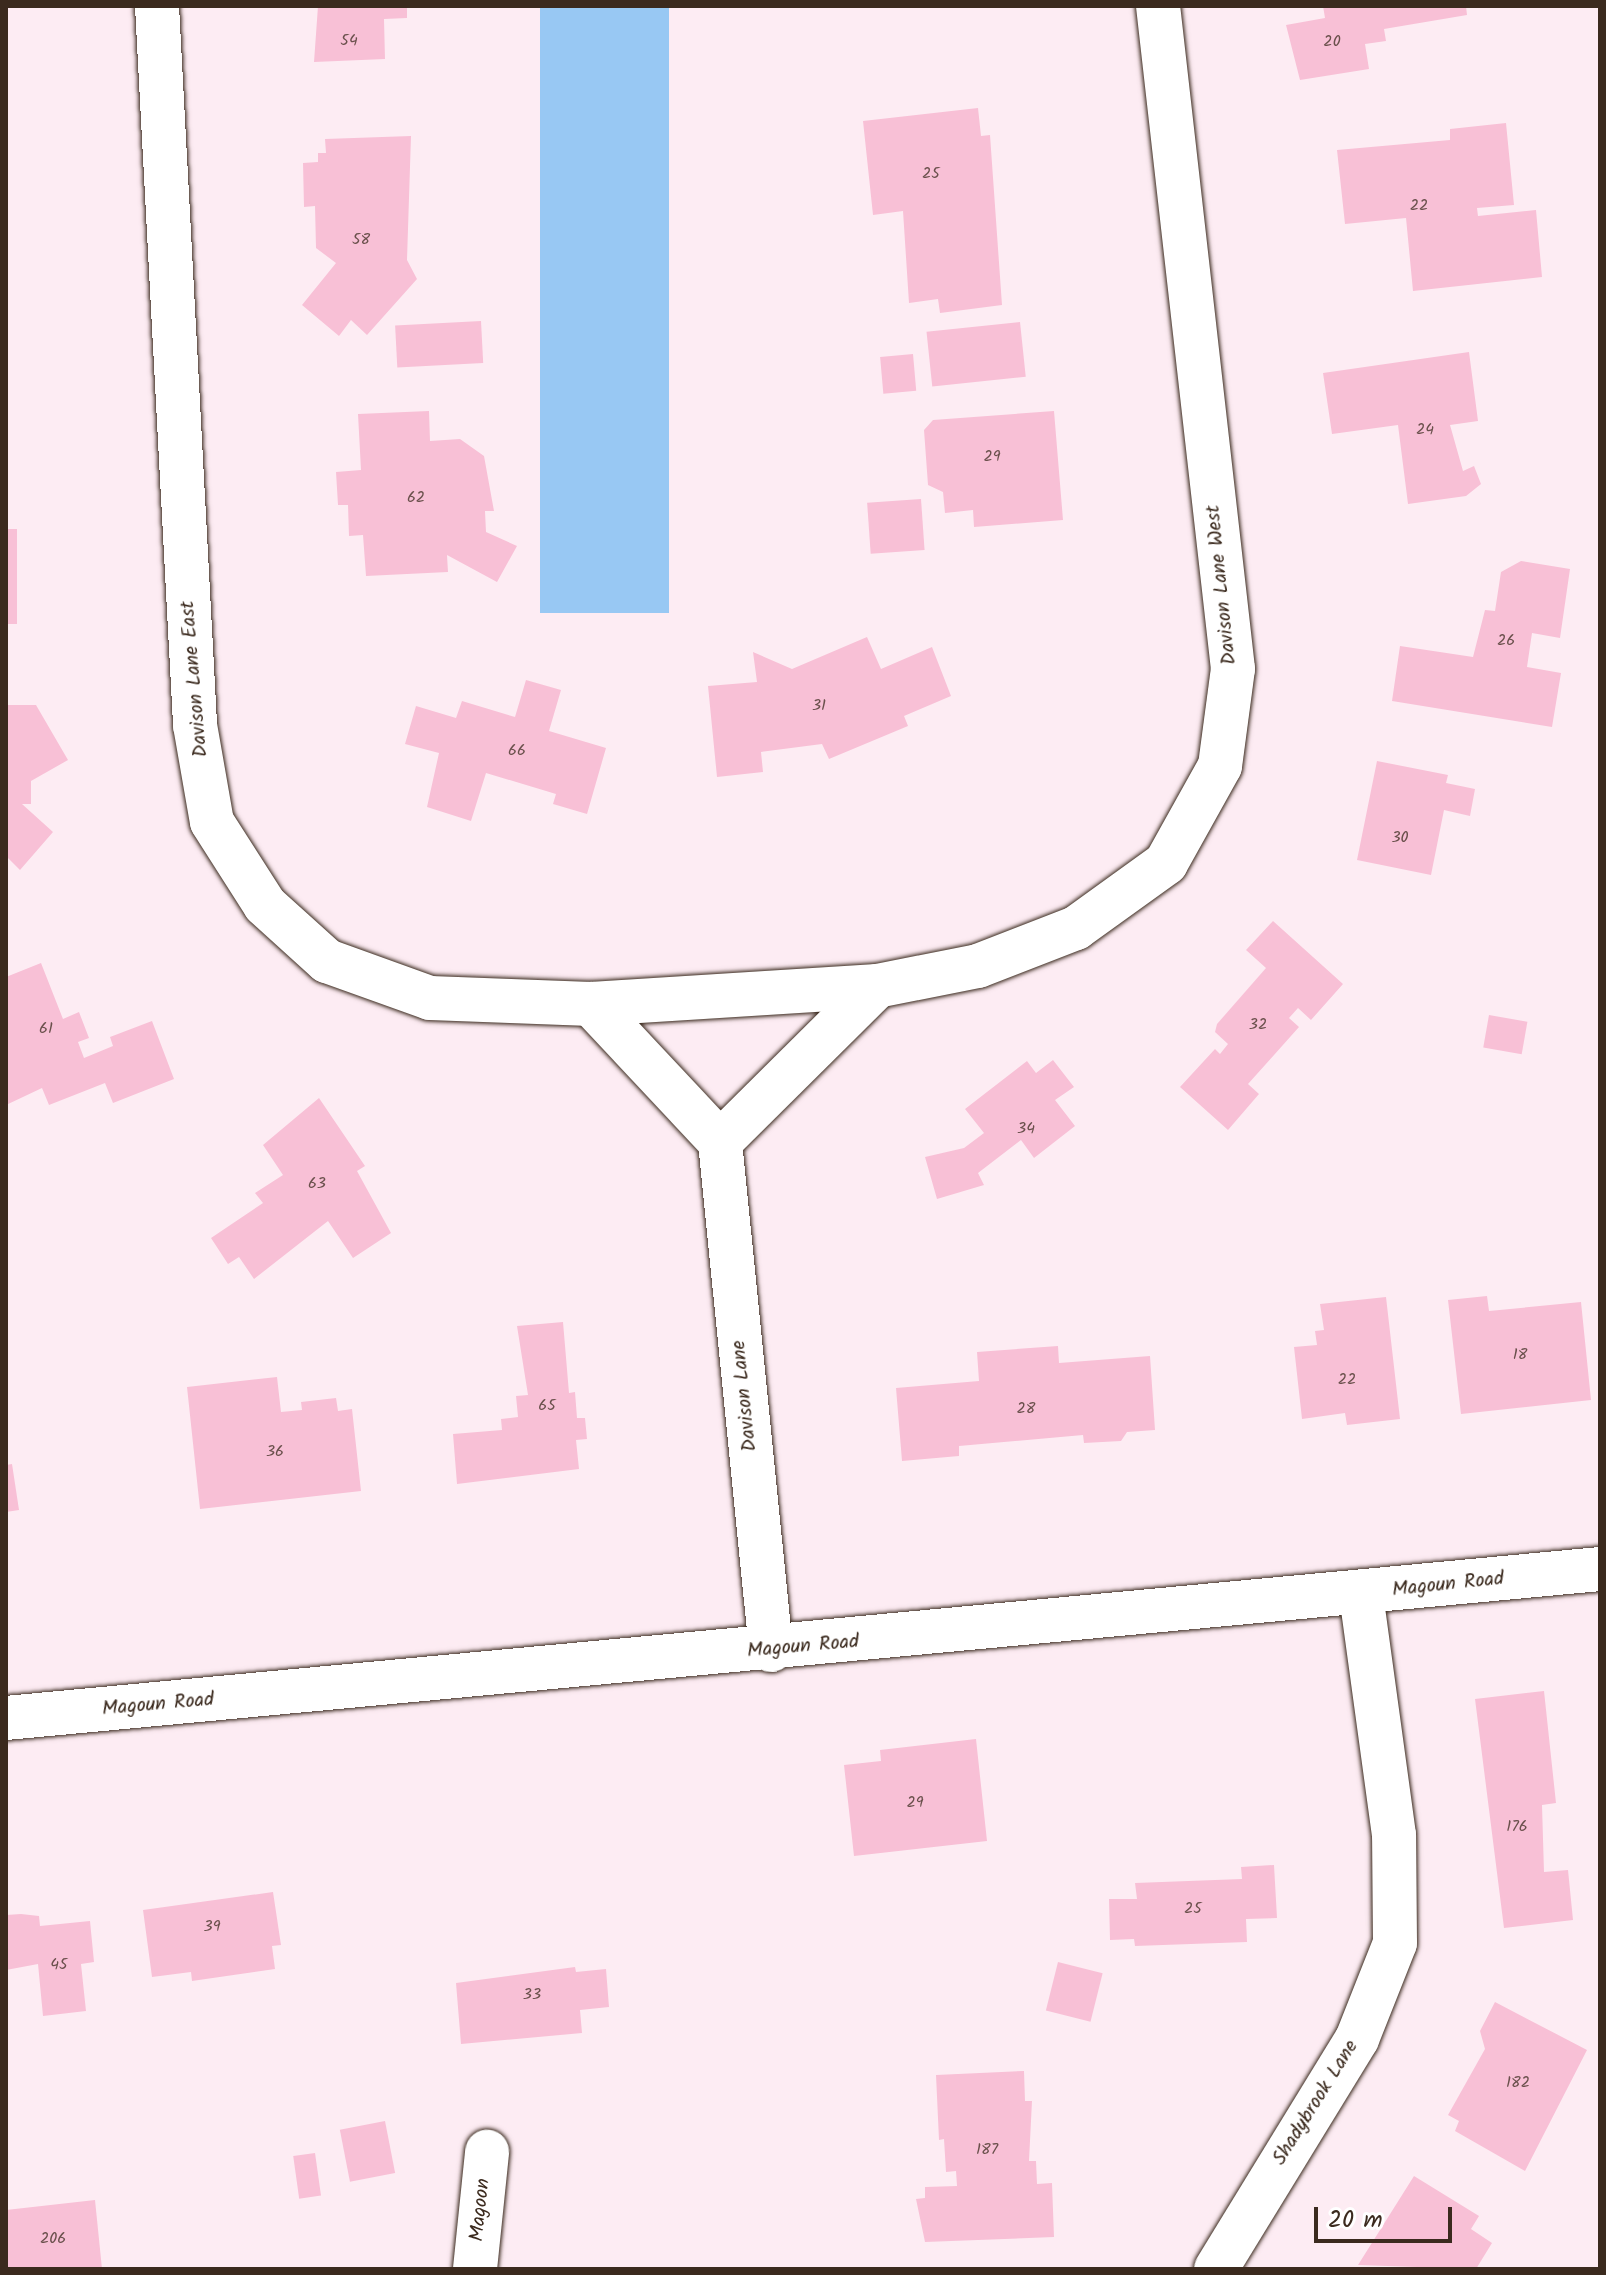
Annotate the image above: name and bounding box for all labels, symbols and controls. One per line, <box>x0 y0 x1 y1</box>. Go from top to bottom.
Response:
house number: 54 <box>340 31 358 51</box>
house number: 20 <box>1323 32 1341 52</box>
house number: 25 <box>922 164 940 184</box>
house number: 22 <box>1410 196 1428 216</box>
house number: 58 <box>352 230 370 250</box>
house number: 24 <box>1416 420 1434 440</box>
house number: 29 <box>983 447 1001 467</box>
house number: 62 <box>407 488 425 508</box>
street label: Davison Lane West <box>1202 504 1242 666</box>
street label: Davison Lane East <box>176 600 214 758</box>
house number: 26 <box>1497 631 1515 651</box>
house number: 31 <box>812 696 826 716</box>
house number: 66 <box>508 741 526 761</box>
house number: 30 <box>1391 828 1409 848</box>
house number: 32 <box>1249 1015 1267 1035</box>
house number: 61 <box>39 1019 53 1039</box>
house number: 34 <box>1017 1119 1035 1139</box>
house number: 63 <box>308 1174 326 1194</box>
street label: Davison Lane <box>727 1339 763 1453</box>
house number: 18 <box>1513 1345 1527 1365</box>
house number: 22 <box>1338 1370 1356 1390</box>
house number: 65 <box>538 1396 556 1416</box>
house number: 28 <box>1017 1399 1035 1419</box>
house number: 36 <box>266 1442 284 1462</box>
street label: Magoun Road <box>1391 1567 1505 1603</box>
street label: Magoun Road <box>746 1630 860 1664</box>
street label: Magoun Road <box>101 1688 215 1722</box>
house number: 29 <box>906 1793 924 1813</box>
house number: 176 <box>1506 1817 1528 1837</box>
house number: 25 <box>1184 1899 1202 1919</box>
house number: 39 <box>204 1917 220 1937</box>
house number: 45 <box>50 1955 68 1975</box>
house number: 33 <box>523 1985 541 2005</box>
street label: Shadybrook Lane <box>1268 2036 1364 2170</box>
house number: 182 <box>1506 2073 1530 2093</box>
house number: 187 <box>976 2140 998 2160</box>
street label: Magoon <box>466 2177 496 2243</box>
scale bar <box>1318 2191 1456 2241</box>
text: 20 m <box>1328 2201 1383 2240</box>
house number: 206 <box>40 2229 66 2249</box>

